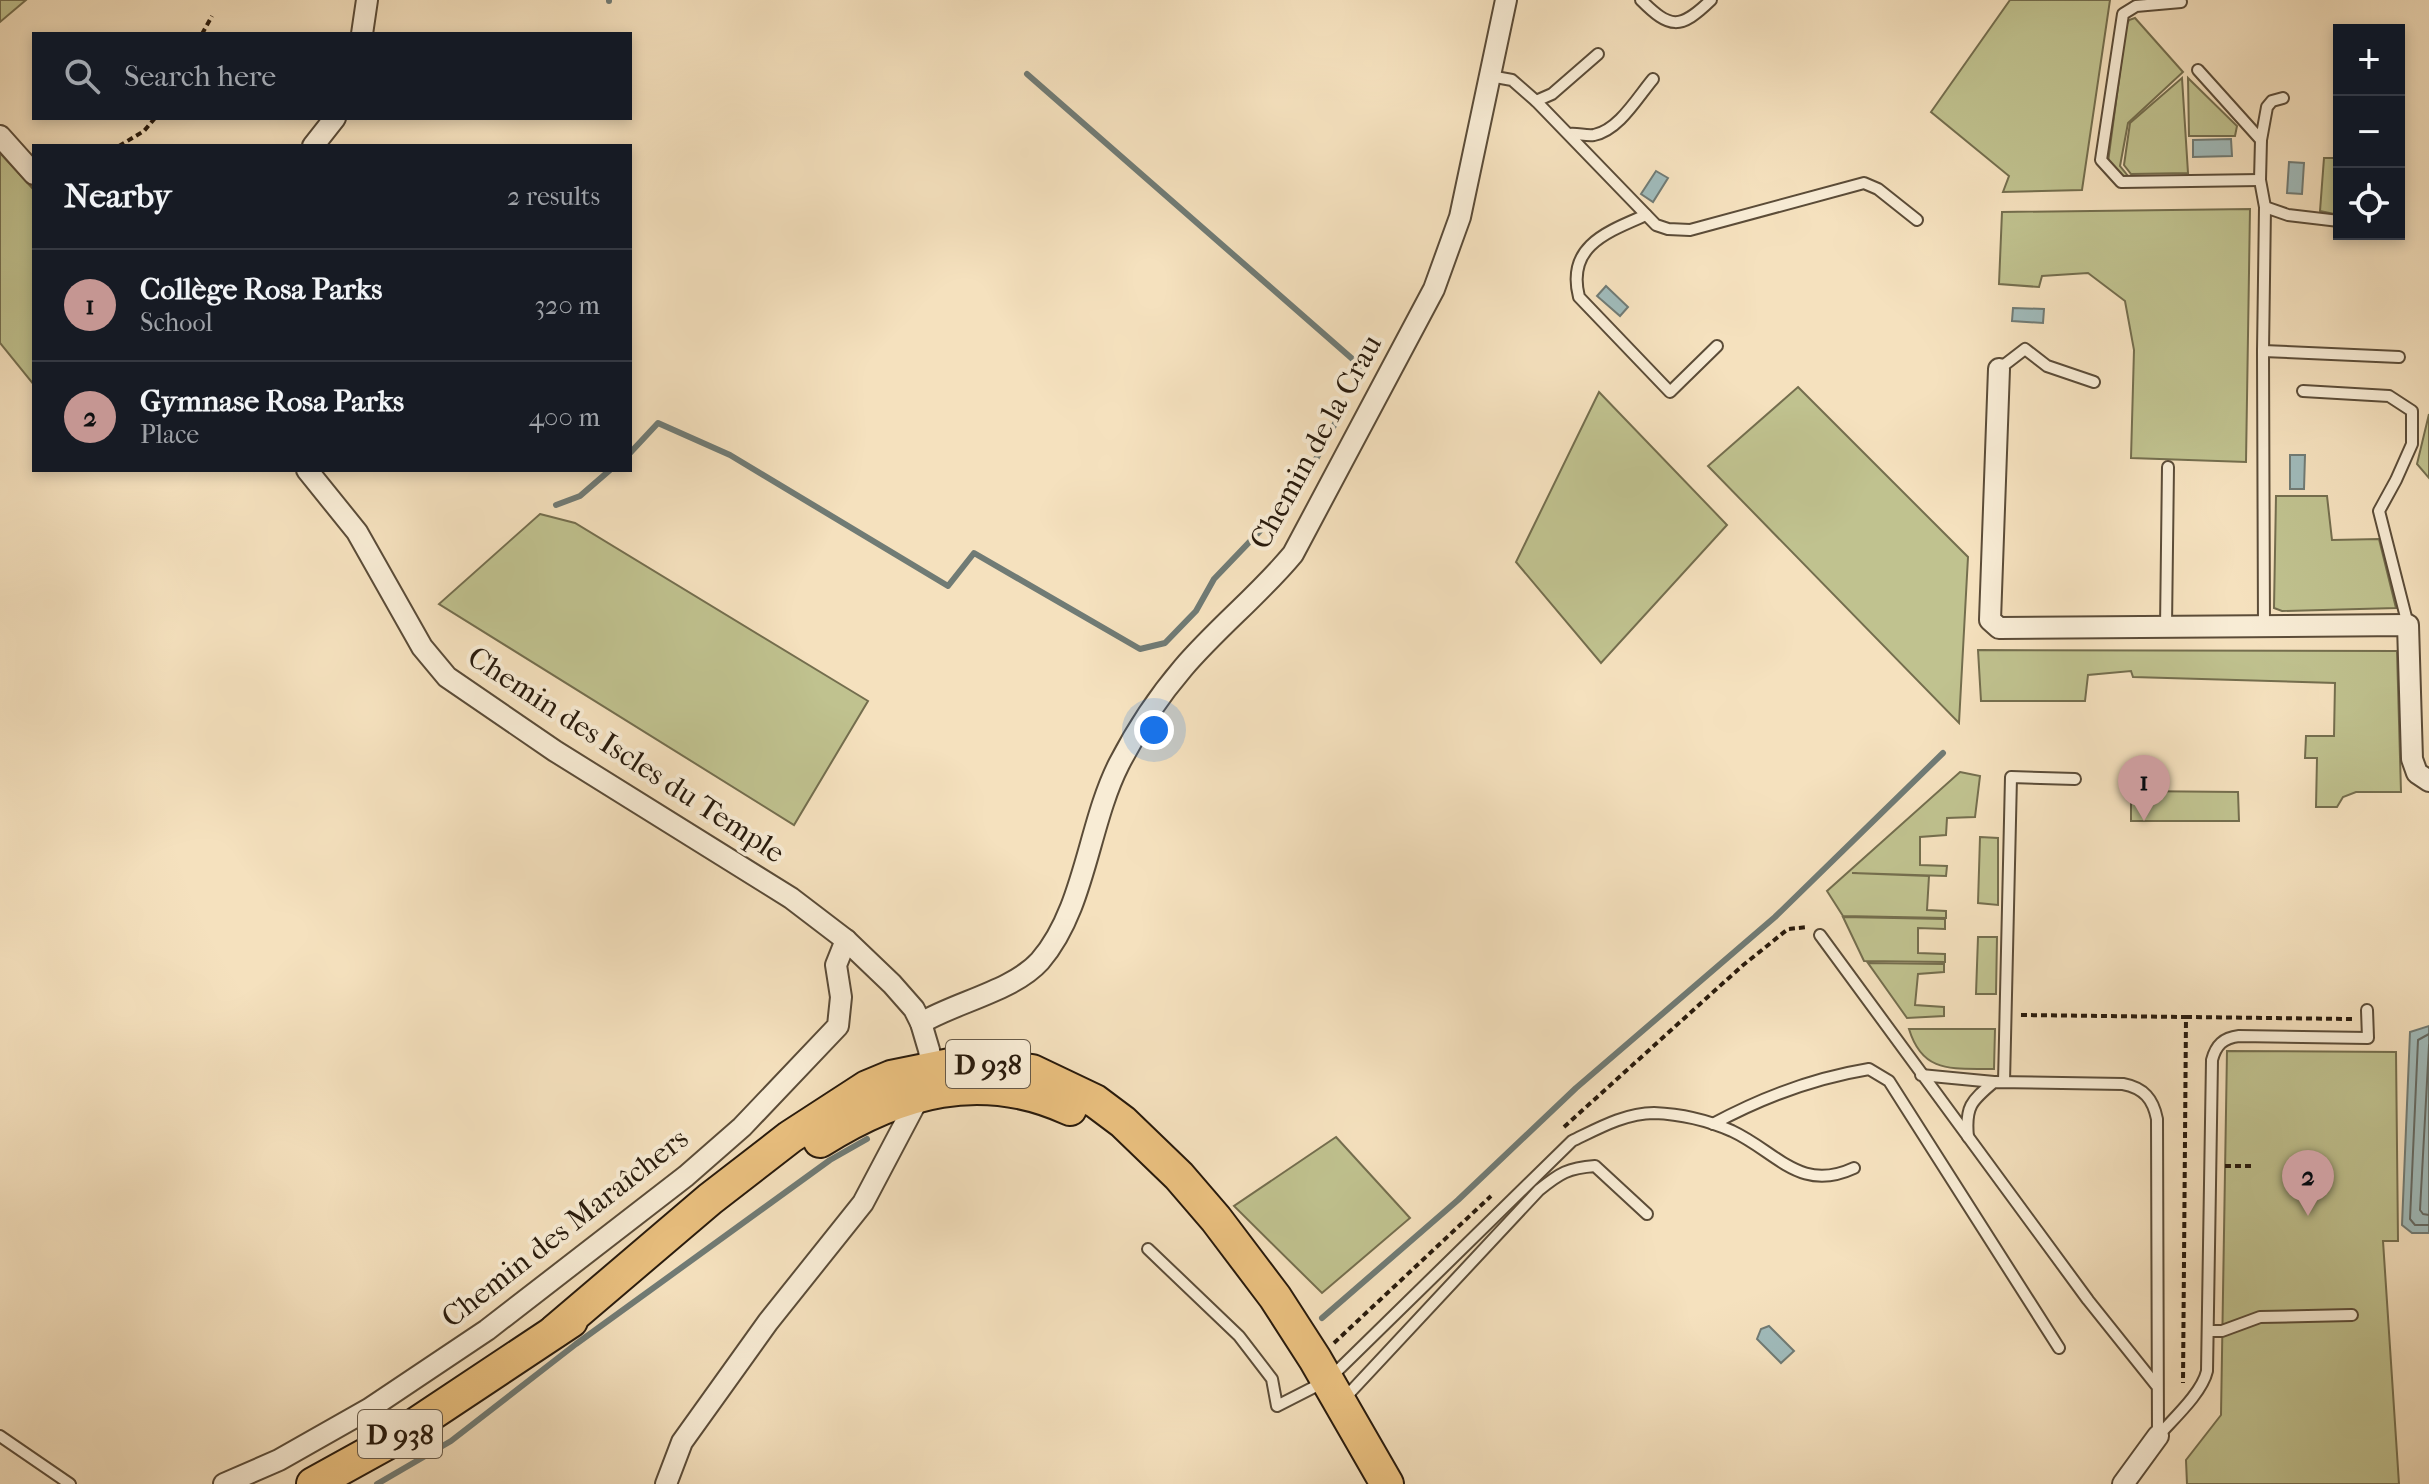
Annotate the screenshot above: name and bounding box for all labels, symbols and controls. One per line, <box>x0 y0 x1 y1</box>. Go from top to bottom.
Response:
map controls <box>2333 24 2405 240</box>
button: + <box>2333 24 2405 96</box>
search box <box>32 32 632 120</box>
icon: search <box>60 54 104 98</box>
text: Search here <box>124 59 276 94</box>
button: − <box>2333 96 2405 168</box>
button: locate <box>2333 168 2405 240</box>
text: Nearby <box>64 176 171 216</box>
text: 2 results <box>507 181 600 212</box>
text: Collège Rosa Parks <box>140 272 382 307</box>
text: 1 <box>85 290 95 321</box>
text: 320 m <box>534 290 600 321</box>
text: School <box>140 307 213 338</box>
street label: Chemin de la Crau <box>1243 329 1389 555</box>
text: Gymnase Rosa Parks <box>140 384 404 419</box>
text: 2 <box>83 402 97 433</box>
text: 400 m <box>529 402 600 433</box>
text: Place <box>140 419 199 450</box>
street label: Chemin des Iscles du Temple <box>461 639 791 871</box>
your location <box>1134 710 1174 750</box>
pin: 1 <box>2118 755 2170 821</box>
road number: D 938 <box>946 1040 1030 1088</box>
street label: Chemin des Maraîchers <box>435 1121 695 1335</box>
pin: 2 <box>2282 1150 2334 1216</box>
road number: D 938 <box>358 1410 442 1458</box>

